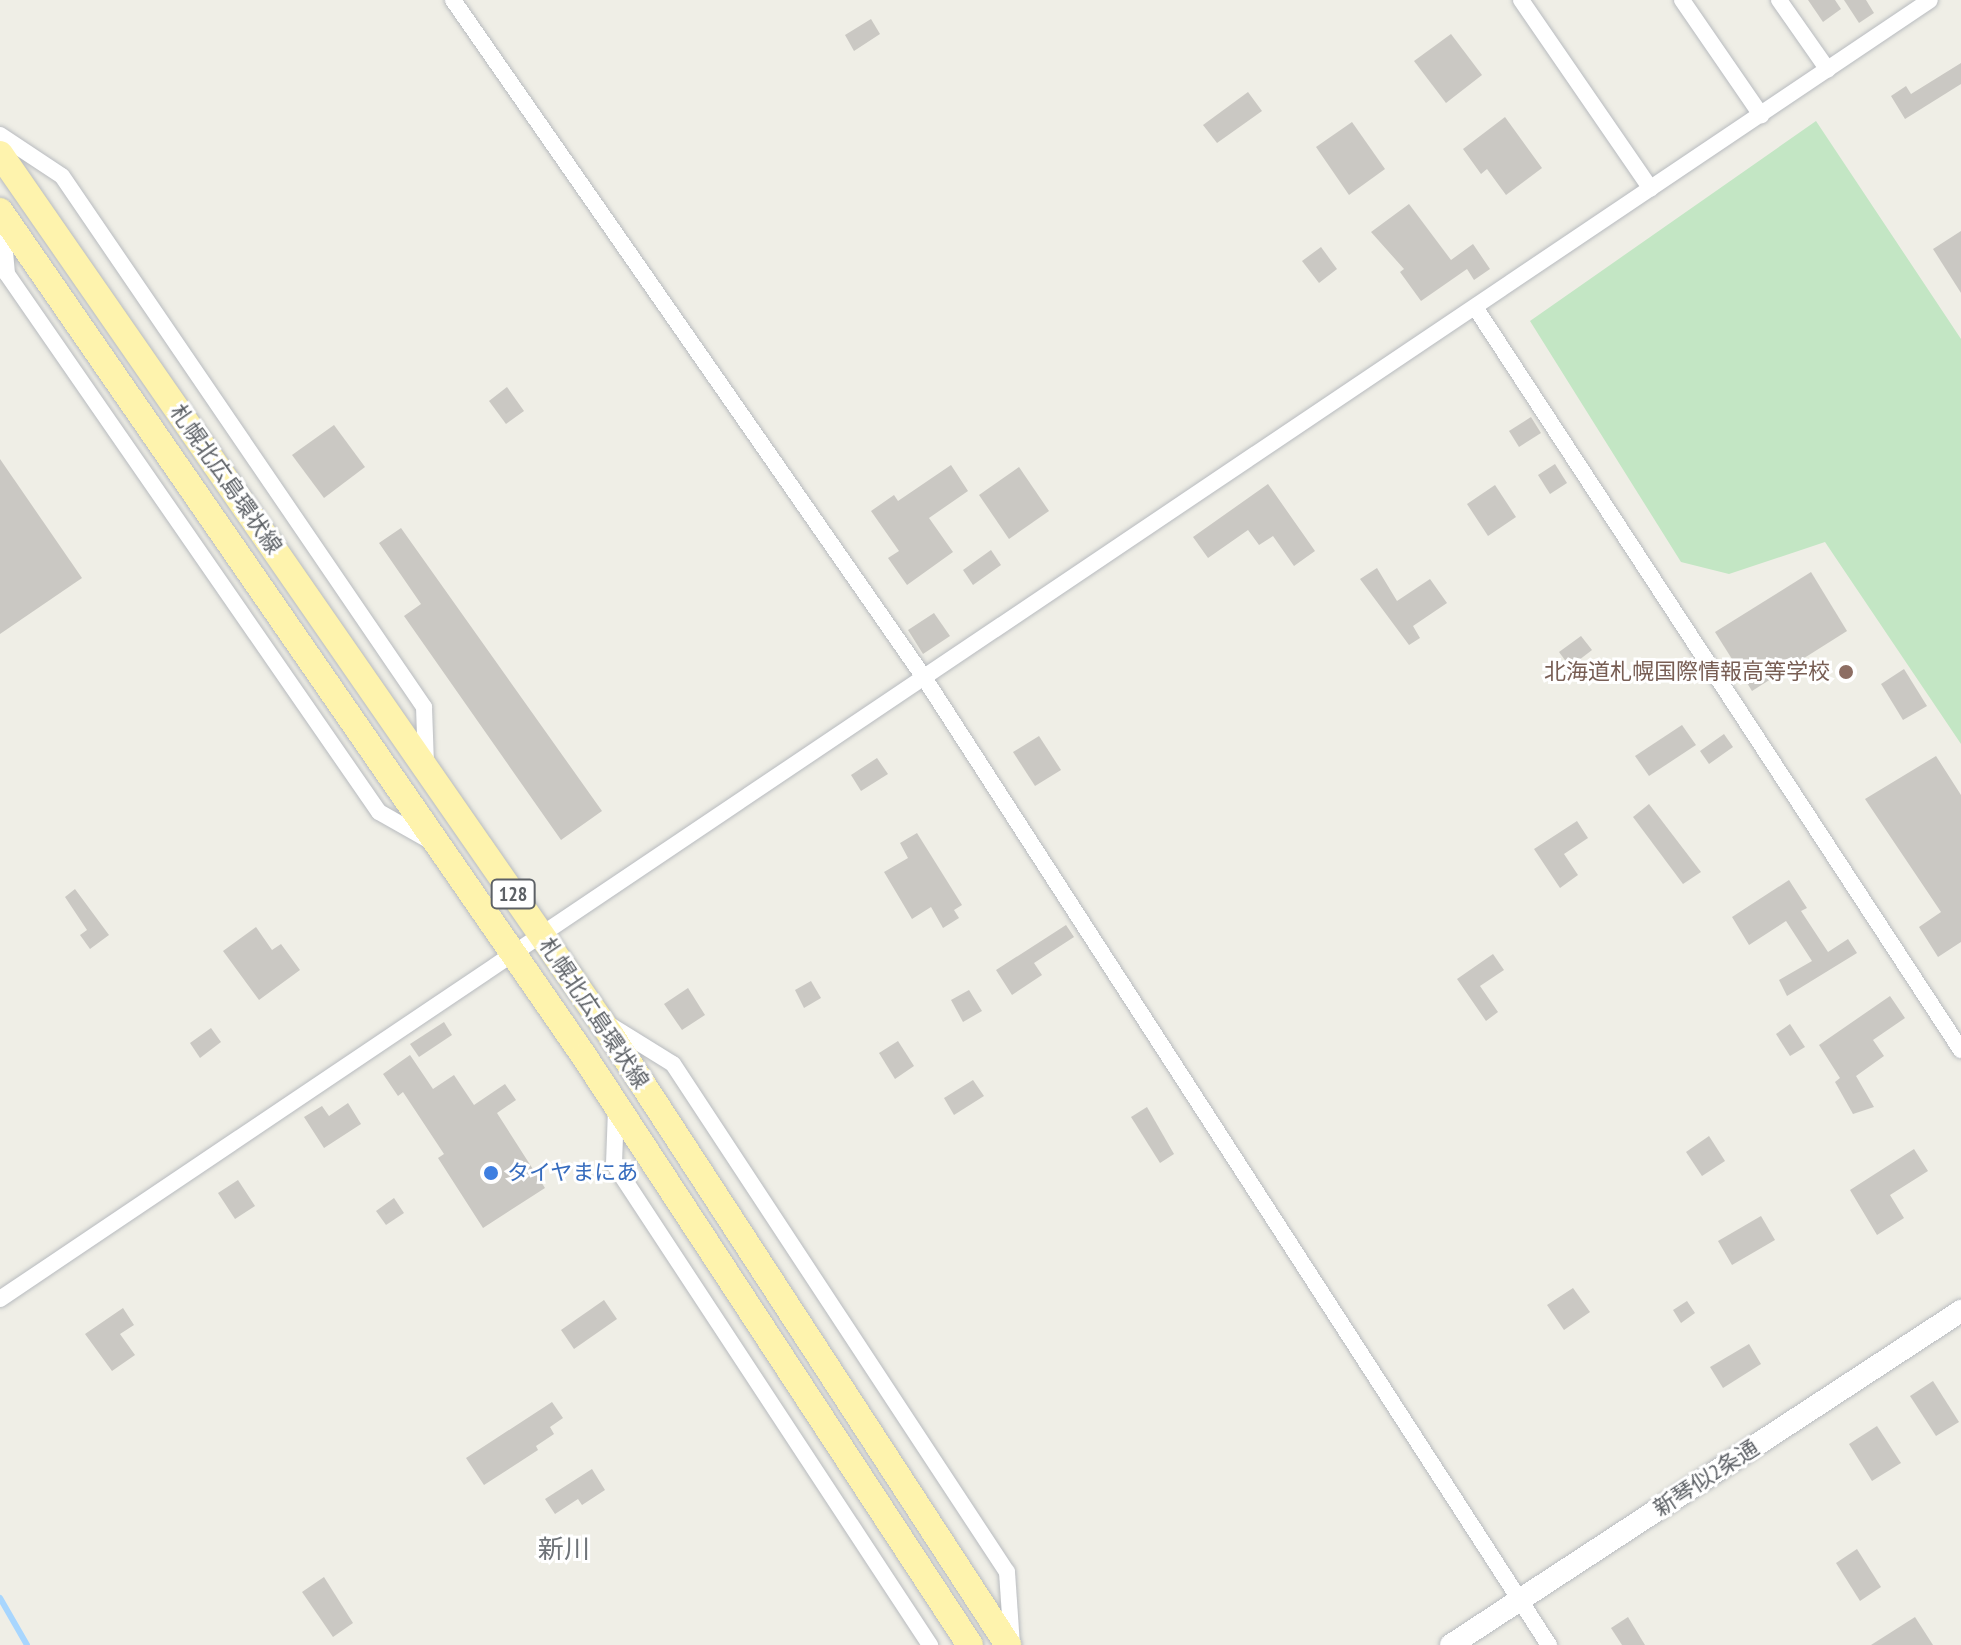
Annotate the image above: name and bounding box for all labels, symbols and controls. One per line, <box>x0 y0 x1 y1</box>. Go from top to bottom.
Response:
street label: 札幌北広島環状線 <box>165 399 287 559</box>
place label: 北海道札幌国際情報高等学校 <box>1544 659 1830 685</box>
marker: 北海道札幌国際情報高等学校 <box>1837 663 1855 681</box>
road number: 128 <box>489 878 537 910</box>
street label: 札幌北広島環状線 <box>534 933 654 1093</box>
place label: タイヤまにあ <box>507 1160 639 1186</box>
marker: タイヤまにあ <box>482 1164 500 1182</box>
street label: 新琴似2条通 <box>1649 1434 1763 1522</box>
district label: 新川 <box>538 1533 590 1565</box>

